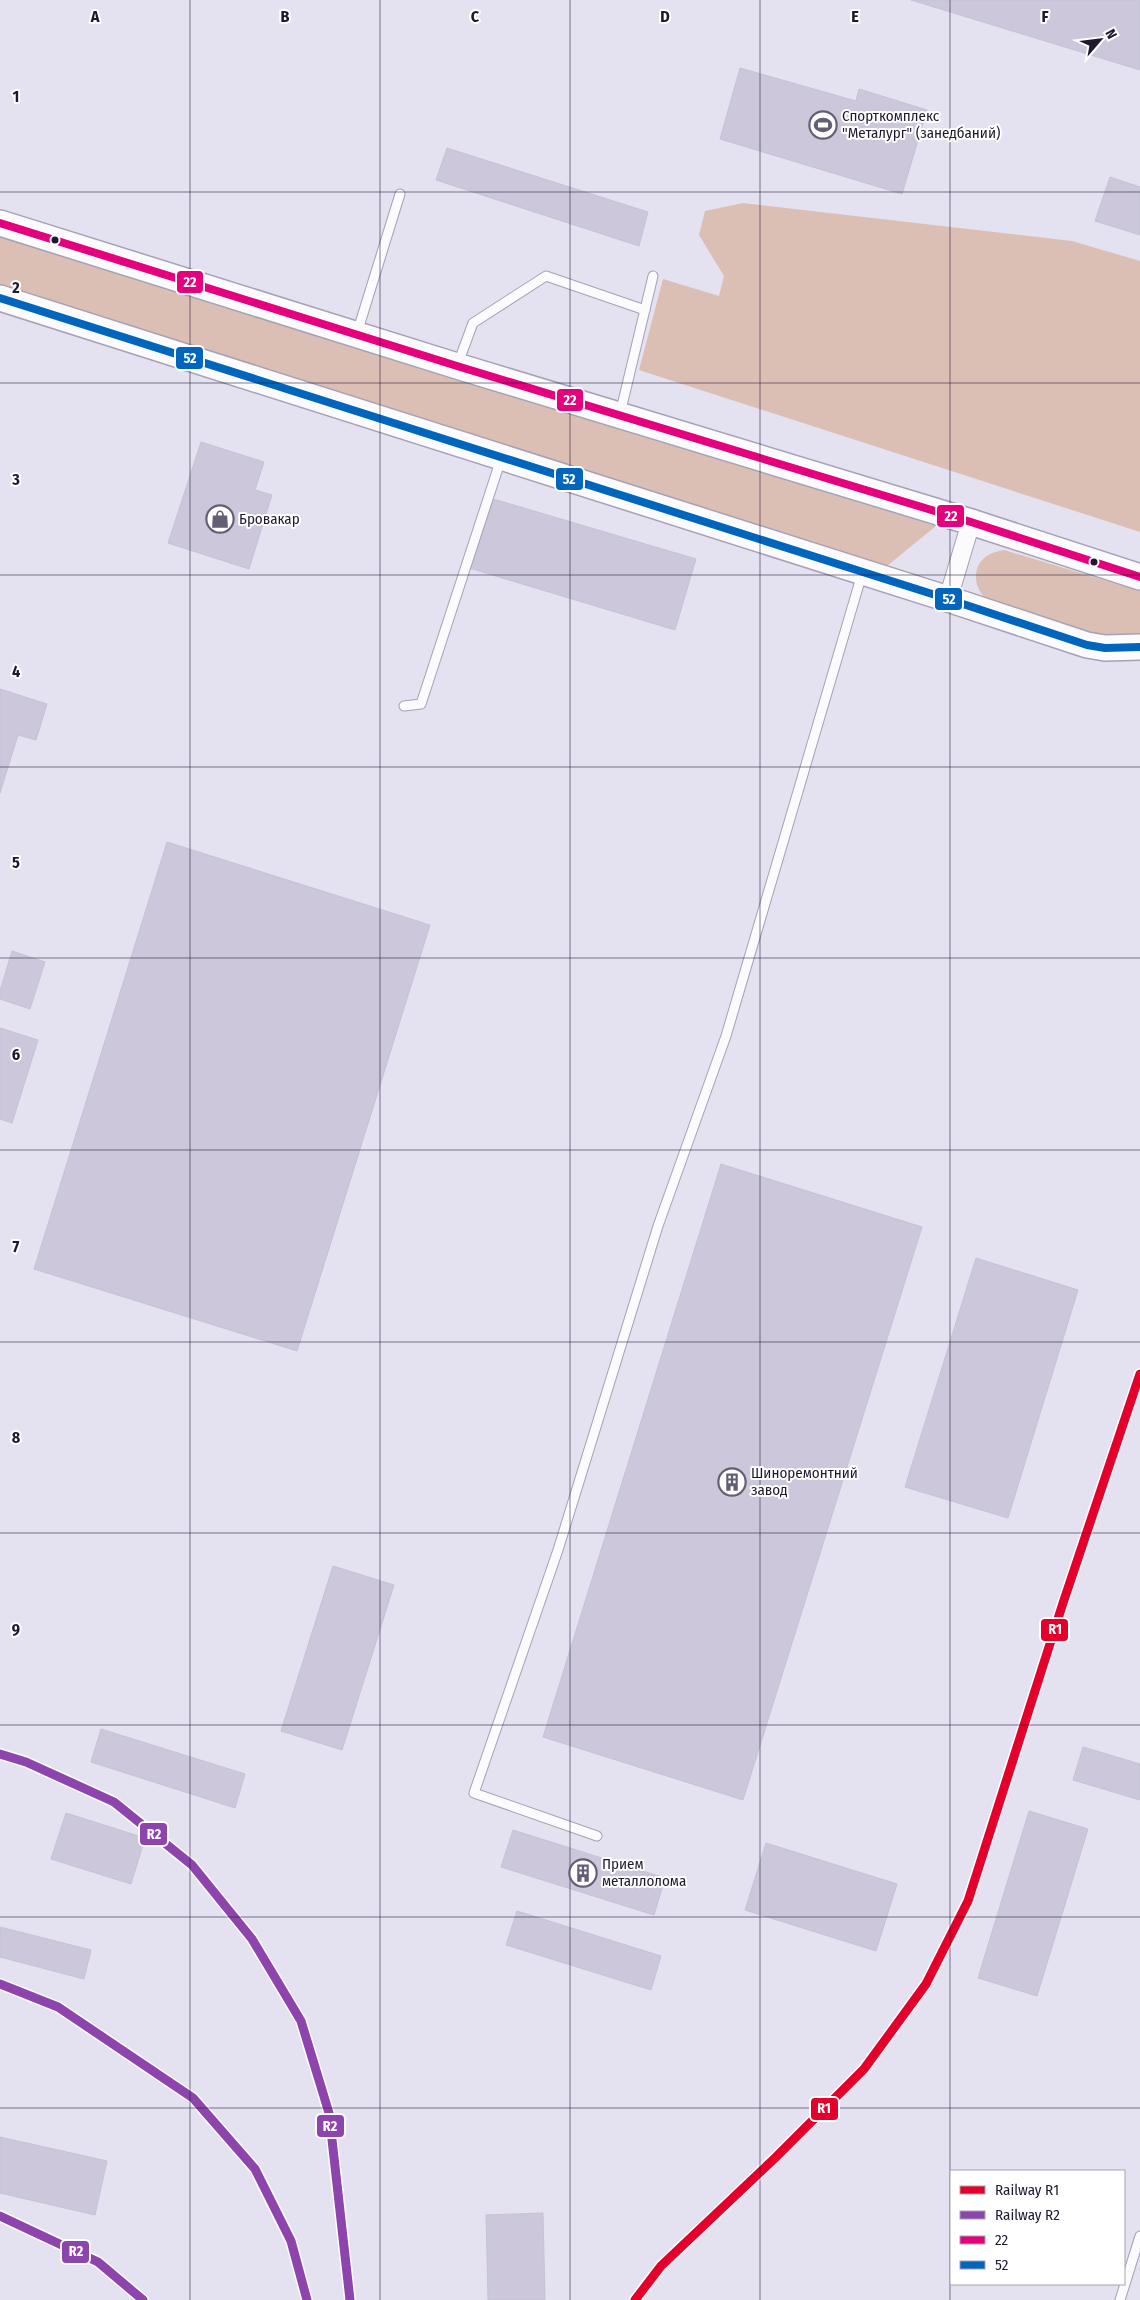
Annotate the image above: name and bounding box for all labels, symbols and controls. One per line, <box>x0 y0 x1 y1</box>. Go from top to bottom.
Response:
text: A <box>90 7 100 26</box>
text: B <box>281 7 290 26</box>
text: C <box>471 7 480 26</box>
text: D <box>660 7 670 26</box>
text: E <box>851 7 859 26</box>
text: F <box>1041 7 1049 26</box>
north arrow <box>1075 15 1125 65</box>
text: N <box>1102 26 1121 42</box>
text: 1 <box>13 87 19 106</box>
place label: Спорткомплекс "Металург" (занедбаний) <box>842 107 1000 142</box>
sports icon: Спорткомплекс "Металург" (занедбаний) <box>808 110 838 140</box>
unlabelled marker <box>50 235 60 245</box>
line badge: 22 <box>176 270 204 294</box>
text: 22 <box>183 274 197 291</box>
text: 2 <box>11 278 20 297</box>
line badge: 52 <box>175 346 204 370</box>
text: 52 <box>183 350 197 367</box>
line badge: 22 <box>556 388 584 412</box>
text: 22 <box>563 392 577 409</box>
line badge: 52 <box>555 467 584 491</box>
text: 3 <box>11 470 20 489</box>
text: 52 <box>562 471 576 488</box>
shop icon: Бровакар <box>205 504 235 534</box>
line badge: 22 <box>936 504 965 528</box>
text: 22 <box>944 508 958 525</box>
place label: Бровакар <box>239 510 300 528</box>
unlabelled marker <box>1089 557 1099 567</box>
line badge: 52 <box>934 587 963 611</box>
text: 52 <box>942 591 956 608</box>
text: 4 <box>12 662 20 681</box>
text: 5 <box>12 853 20 872</box>
text: 6 <box>12 1045 20 1064</box>
text: 7 <box>13 1237 20 1256</box>
text: 8 <box>12 1428 21 1447</box>
place label: Шиноремонтний завод <box>751 1464 858 1499</box>
building icon: Шиноремонтний завод <box>717 1467 747 1497</box>
line badge: R1 <box>1040 1618 1069 1642</box>
text: 9 <box>12 1620 20 1639</box>
text: R1 <box>1048 1621 1062 1638</box>
line badge: R2 <box>139 1822 168 1846</box>
text: R2 <box>147 1826 162 1843</box>
place label: Прием металлолома <box>602 1855 686 1890</box>
building icon: Прием металлолома <box>568 1858 598 1888</box>
line badge: R1 <box>810 2097 839 2121</box>
text: R1 <box>817 2100 831 2117</box>
line badge: R2 <box>316 2114 345 2138</box>
text: R2 <box>323 2118 338 2135</box>
legend <box>950 2170 1125 2285</box>
text: Railway R1 <box>995 2181 1059 2199</box>
text: Railway R2 <box>995 2206 1060 2224</box>
text: 22 <box>995 2231 1009 2249</box>
line badge: R2 <box>61 2240 90 2264</box>
text: R2 <box>69 2243 84 2260</box>
text: 52 <box>995 2256 1009 2274</box>

